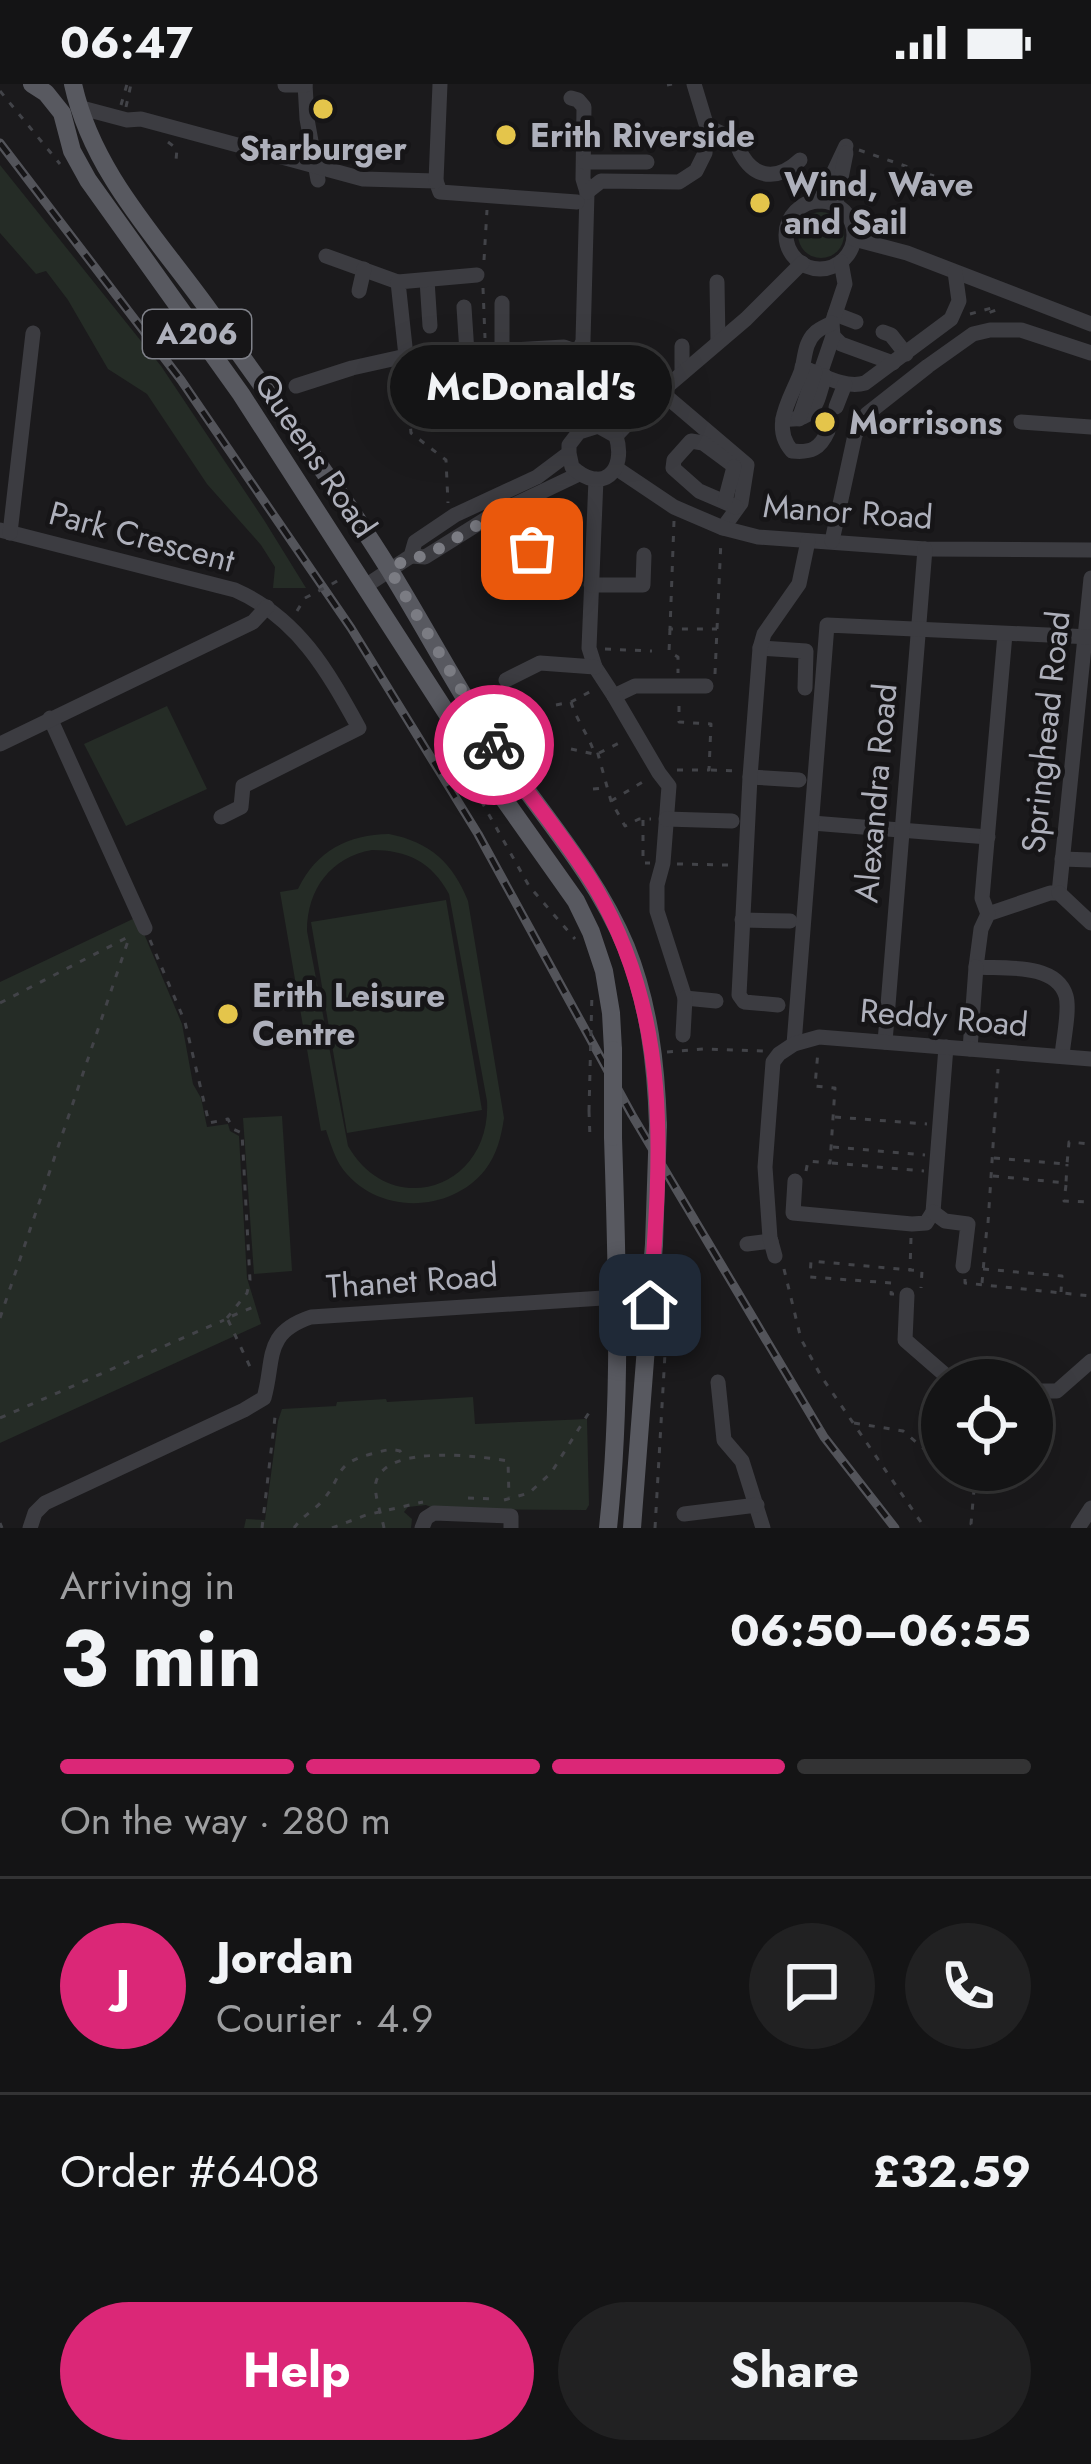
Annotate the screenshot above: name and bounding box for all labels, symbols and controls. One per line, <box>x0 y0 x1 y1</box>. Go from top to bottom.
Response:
text: 06:47 <box>60 10 193 75</box>
marker: Starburger <box>310 96 336 122</box>
place label: Erith Riverside <box>530 112 755 159</box>
marker: Erith Riverside <box>493 122 519 148</box>
place label: Starburger <box>239 125 407 172</box>
place label: Wind, Wave and Sail <box>784 161 973 246</box>
marker: Wind, Wave and Sail <box>747 190 773 216</box>
road number: A206 <box>143 310 251 358</box>
callout: McDonald's <box>391 345 673 429</box>
text: McDonald's <box>426 358 636 415</box>
street label: Queens Road <box>243 364 388 547</box>
place label: Morrisons <box>849 399 1003 446</box>
marker: Morrisons <box>812 409 838 435</box>
street label: Manor Road <box>761 482 935 541</box>
street label: Park Crescent <box>44 489 240 584</box>
pin <box>481 498 583 600</box>
icon: bag <box>499 516 565 582</box>
street label: Springhead Road <box>1009 609 1082 855</box>
street label: Alexandra Road <box>842 681 908 905</box>
courier <box>434 685 554 805</box>
icon: bike <box>461 712 527 778</box>
place label: Erith Leisure Centre <box>252 972 445 1057</box>
street label: Reddy Road <box>858 987 1030 1048</box>
marker: Erith Leisure Centre <box>215 1001 241 1027</box>
street label: Thanet Road <box>325 1251 499 1310</box>
pin <box>599 1254 701 1356</box>
icon: home <box>617 1272 683 1338</box>
map controls <box>921 1359 1053 1491</box>
button: locate <box>921 1359 1053 1491</box>
text: Arriving in <box>60 1557 235 1614</box>
text: 06:50–06:55 <box>730 1598 1031 1663</box>
text: 3 min <box>60 1603 262 1715</box>
text: On the way · 280 m <box>60 1792 391 1849</box>
button: chat <box>749 1923 875 2049</box>
button: phone <box>905 1923 1031 2049</box>
text: Jordan <box>216 1925 354 1990</box>
text: J <box>116 1953 130 2018</box>
text: Courier · 4.9 <box>216 1990 433 2047</box>
text: Order #6408 <box>60 2139 320 2204</box>
text: £32.59 <box>872 2139 1031 2204</box>
button: Help <box>60 2302 534 2440</box>
button: Share <box>558 2302 1031 2440</box>

